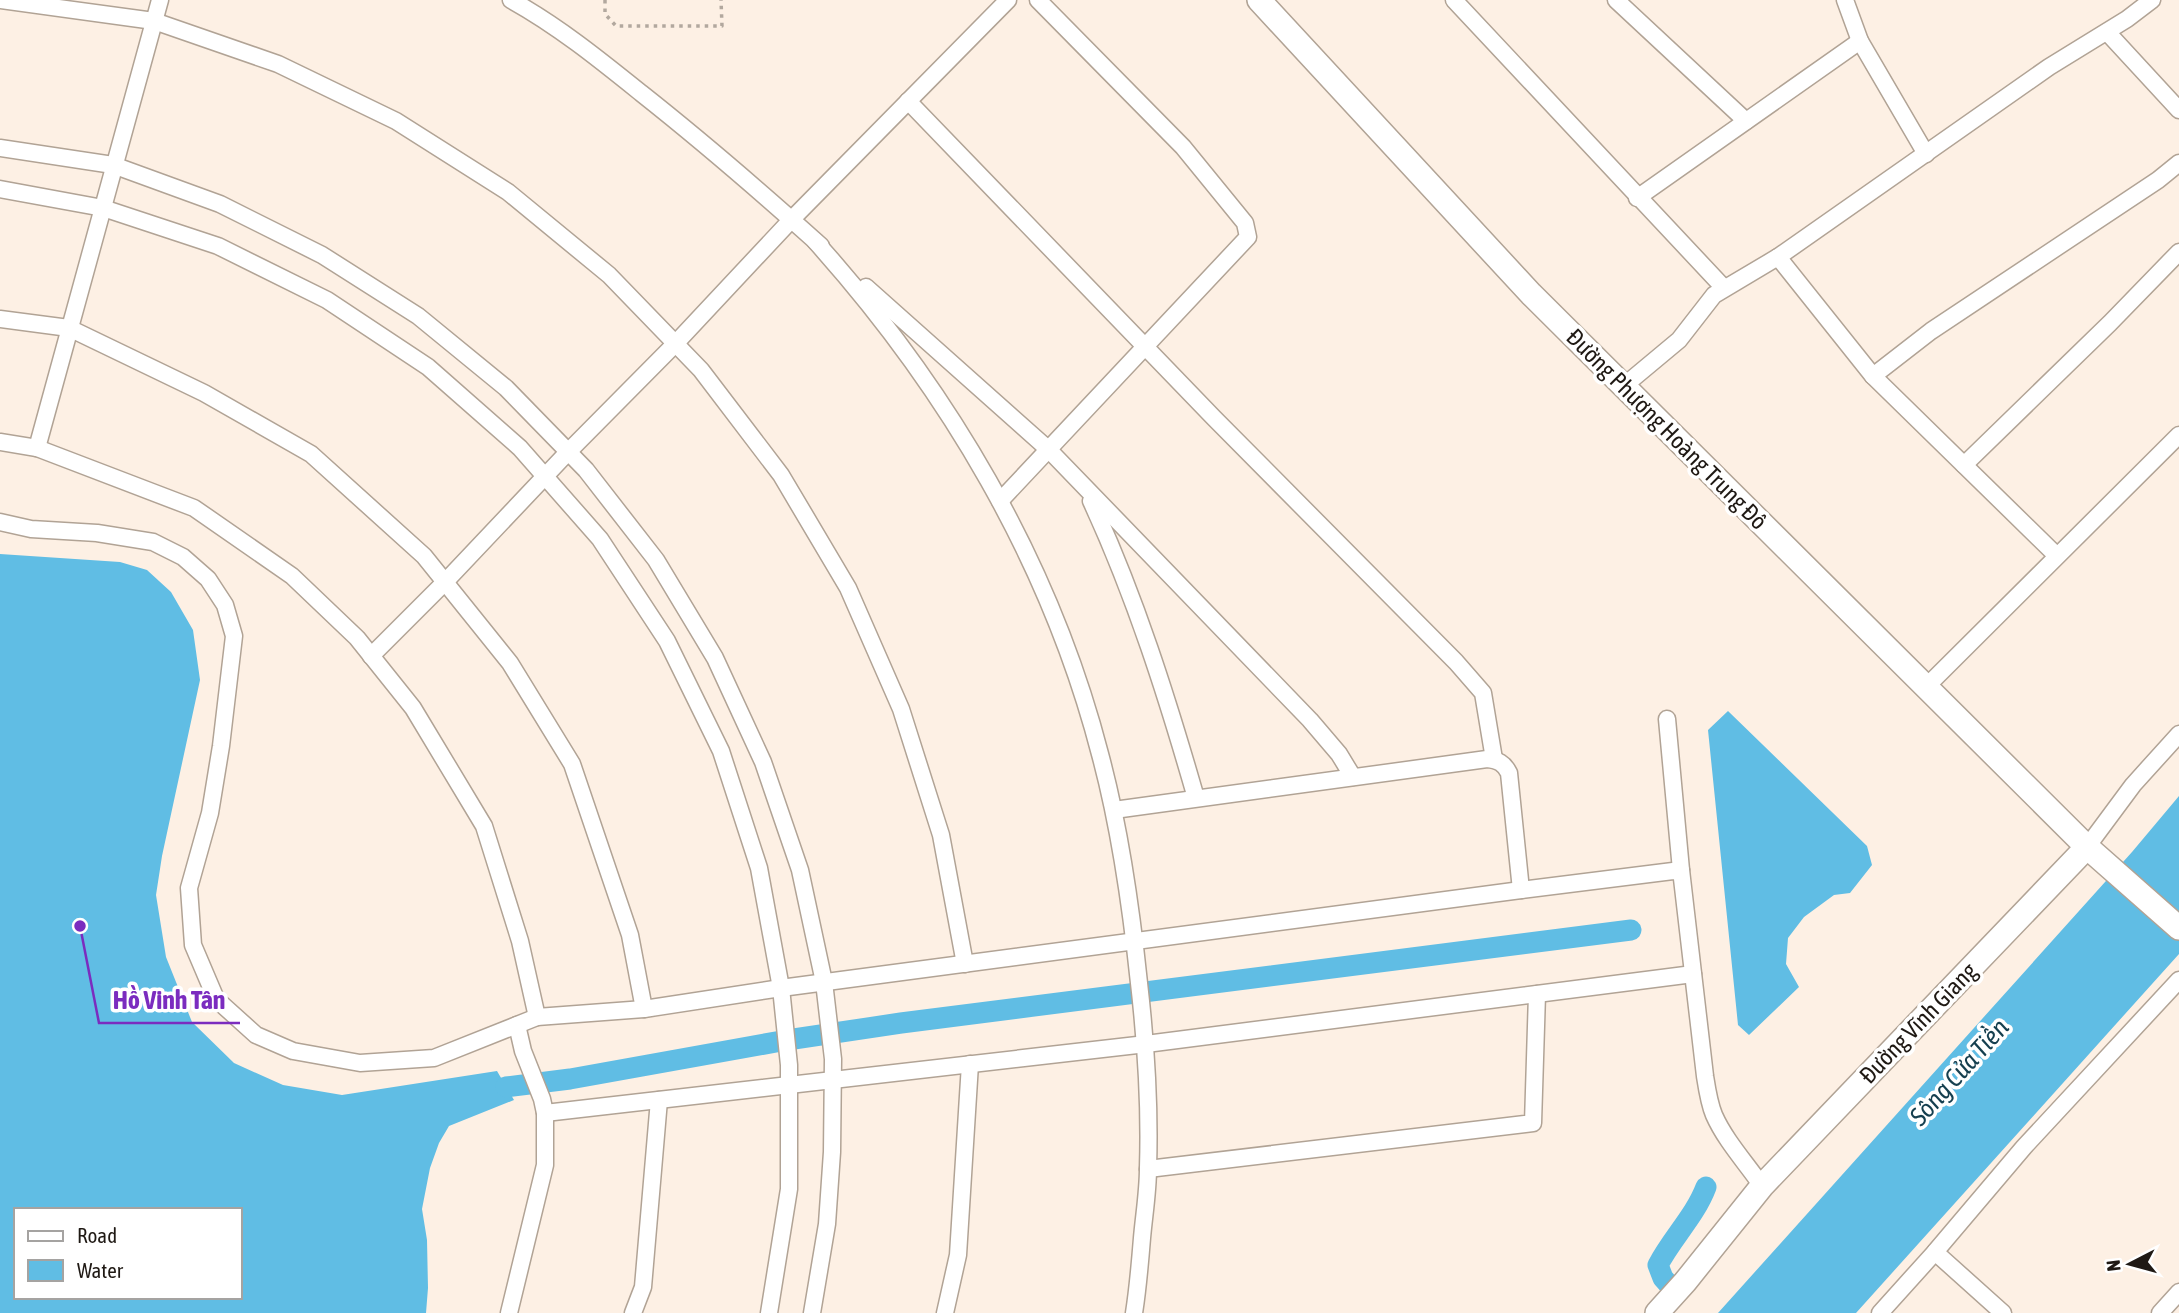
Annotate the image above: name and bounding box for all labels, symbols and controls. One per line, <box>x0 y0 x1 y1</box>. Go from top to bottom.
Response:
street label: Đường Phượng Hoàng Trung Đô <box>1561 323 1773 535</box>
street label: Đường Vĩnh Giang <box>1854 957 1983 1089</box>
callout: Hồ Vinh Tân <box>99 976 240 1023</box>
text: Hồ Vinh Tân <box>113 985 225 1015</box>
water label: Sông Cửa Tiền <box>1903 1012 2015 1132</box>
legend <box>14 1208 242 1299</box>
text: Road <box>77 1223 117 1247</box>
north arrow <box>2095 1229 2165 1299</box>
text: Water <box>77 1258 124 1282</box>
text: N <box>2102 1259 2125 1273</box>

